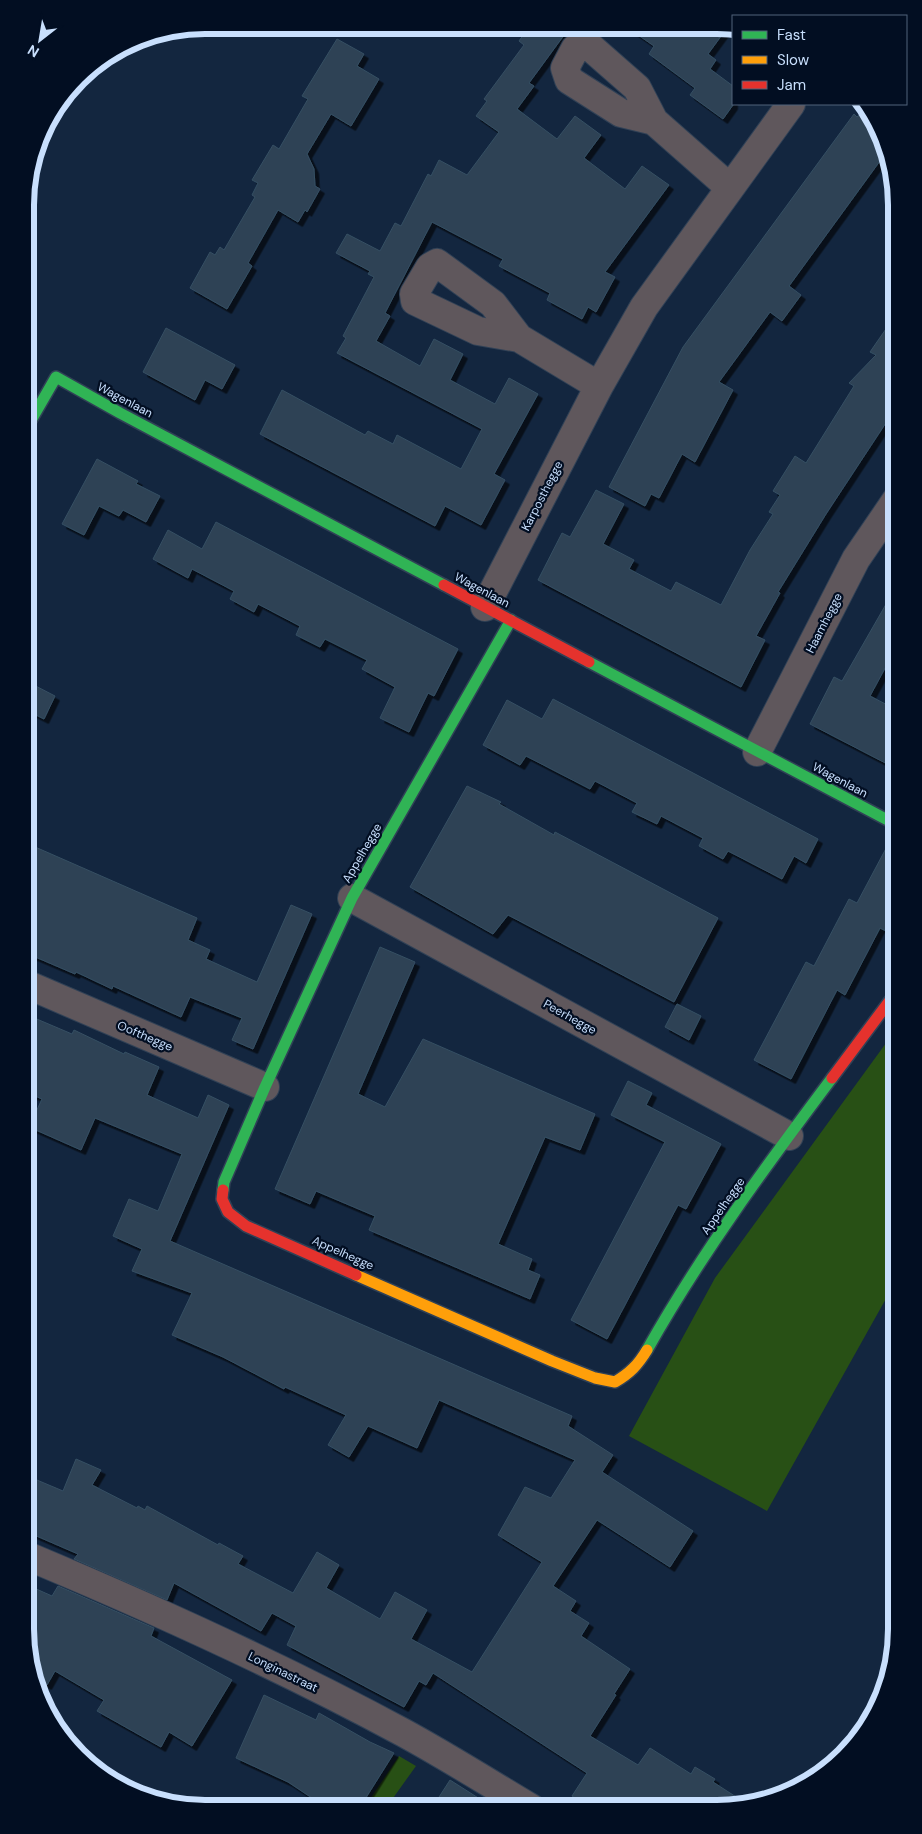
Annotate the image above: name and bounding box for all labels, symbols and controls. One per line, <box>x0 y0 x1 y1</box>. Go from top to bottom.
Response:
north arrow <box>15 15 65 65</box>
legend <box>732 15 907 105</box>
text: Fast <box>777 25 806 45</box>
text: N <box>24 41 42 61</box>
text: Slow <box>777 50 810 70</box>
text: Jam <box>777 75 806 95</box>
street label: Wagenlaan <box>95 379 155 421</box>
street label: Karposthegge <box>518 458 567 534</box>
street label: Wagenlaan <box>452 569 512 611</box>
street label: Haamhegge <box>802 590 846 656</box>
street label: Wagenlaan <box>810 759 870 801</box>
street label: Appelhegge <box>339 820 386 886</box>
street label: Peerhegge <box>541 996 600 1038</box>
street label: Oofthegge <box>115 1017 175 1055</box>
street label: Appelhegge <box>697 1174 749 1238</box>
street label: Appelhegge <box>310 1232 377 1274</box>
street label: Longinastraat <box>246 1648 321 1696</box>

